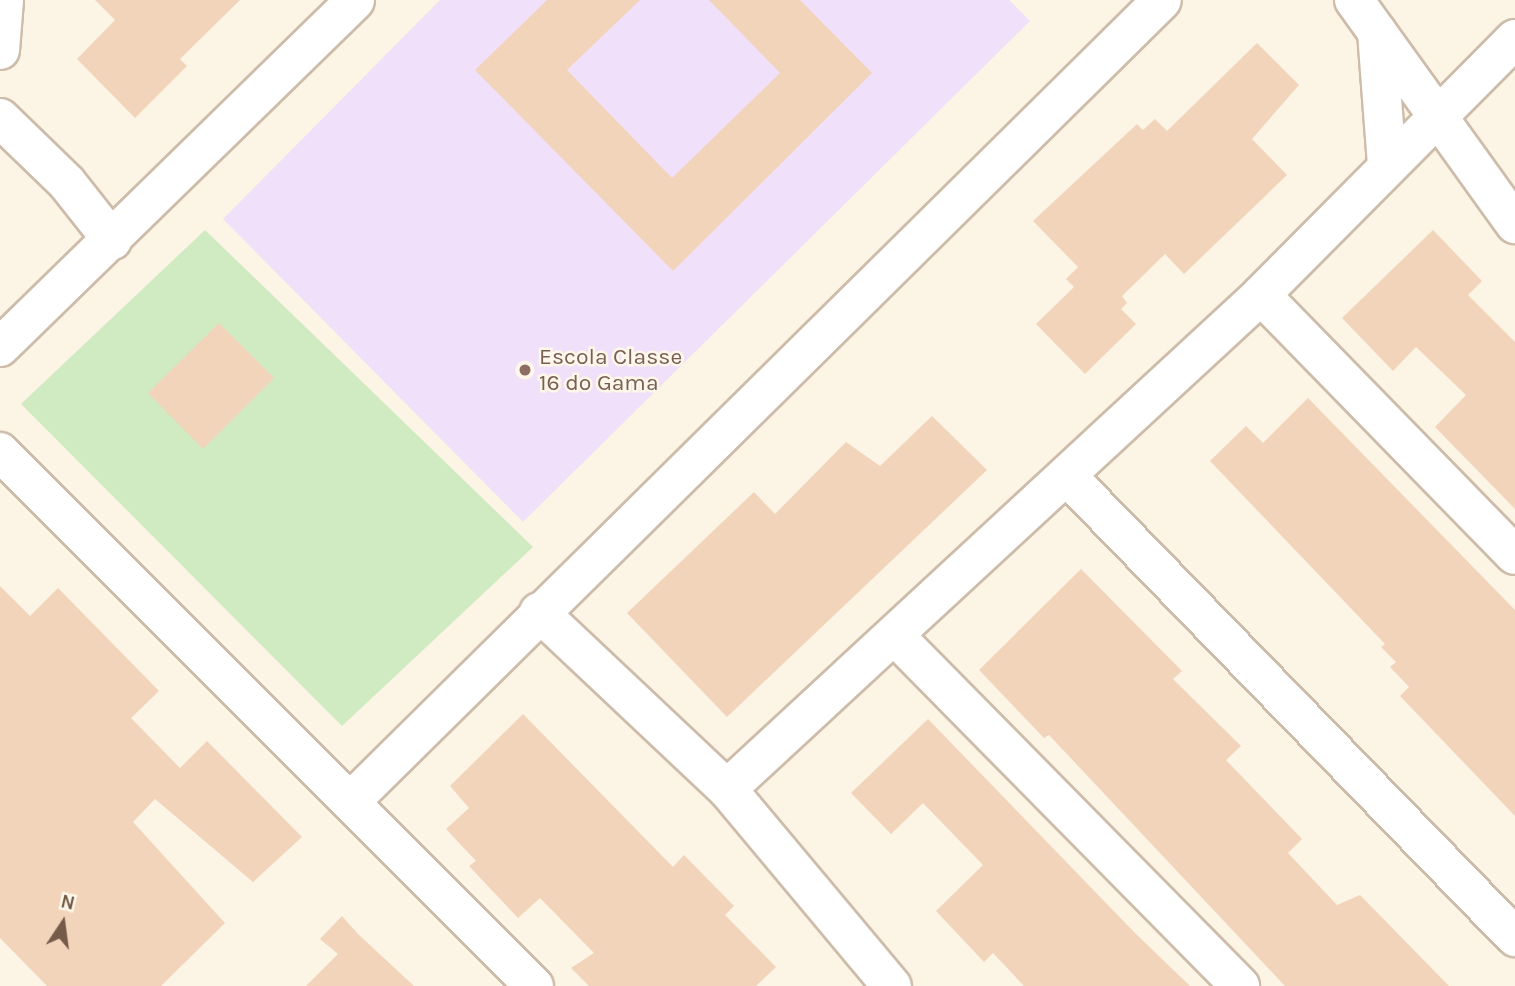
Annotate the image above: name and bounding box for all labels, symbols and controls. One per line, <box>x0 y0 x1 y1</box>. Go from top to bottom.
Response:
place label: Escola Classe 16 do Gama <box>539 343 682 397</box>
marker: Escola Classe 16 do Gama <box>517 362 533 378</box>
north arrow <box>28 888 98 958</box>
text: N <box>59 890 77 915</box>

